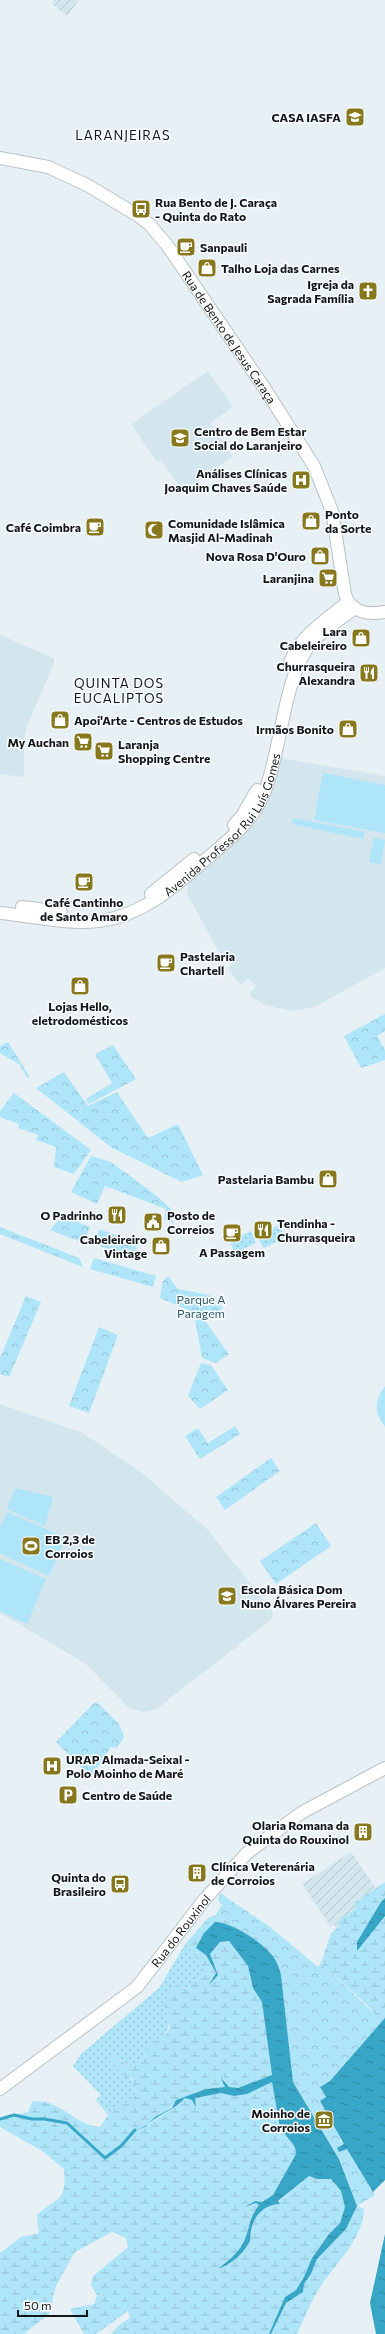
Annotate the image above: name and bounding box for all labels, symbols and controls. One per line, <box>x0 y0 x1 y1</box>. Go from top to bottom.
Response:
school or university icon: CASA IASFA <box>344 106 366 128</box>
place label: CASA IASFA <box>271 110 341 124</box>
district label: LARANJEIRAS <box>75 127 171 143</box>
place label: Rua Bento de J. Caraça - Quinta do Rato <box>155 195 277 223</box>
bus stop icon: Rua Bento de J. Caraça - Quinta do Rato <box>130 198 152 220</box>
cafe icon: Sanpauli <box>175 236 197 258</box>
place label: Sanpauli <box>200 240 247 254</box>
shop icon: Talho Loja das Carnes <box>196 257 218 279</box>
place label: Talho Loja das Carnes <box>221 261 340 275</box>
street label: Rua de Bento de Jesus Caraça <box>180 268 279 406</box>
place label: Igreja da Sagrada Família <box>267 277 354 305</box>
church icon: Igreja da Sagrada Família <box>357 280 379 302</box>
place label: Centro de Bem Estar Social do Laranjeiro <box>194 424 306 452</box>
school or university icon: Centro de Bem Estar Social do Laranjeiro <box>169 427 191 449</box>
place label: Análises Clínicas Joaquim Chaves Saúde <box>164 466 287 495</box>
hospital icon: Análises Clínicas Joaquim Chaves Saúde <box>290 469 312 491</box>
place label: Ponto da Sorte <box>325 507 371 535</box>
shop icon: Ponto da Sorte <box>300 510 322 532</box>
cafe icon: Café Coimbra <box>84 516 106 538</box>
place label: Comunidade Islâmica Masjid Al-Madinah <box>168 516 285 544</box>
mosque icon: Comunidade Islâmica Masjid Al-Madinah <box>143 519 165 541</box>
place label: Café Coimbra <box>6 520 81 534</box>
shop icon: Nova Rosa D'Ouro <box>309 545 331 567</box>
place label: Nova Rosa D'Ouro <box>206 549 306 563</box>
supermarket icon: Laranjina <box>317 567 339 589</box>
place label: Laranjina <box>263 571 314 585</box>
place label: Lara Cabeleireiro <box>280 624 347 652</box>
shop icon: Lara Cabeleireiro <box>350 627 372 649</box>
place label: Churrasqueira Alexandra <box>277 659 355 687</box>
restaurant icon: Churrasqueira Alexandra <box>358 662 380 684</box>
district label: QUINTA DOS EUCALIPTOS <box>74 675 164 706</box>
shop icon: Apoi'Arte - Centros de Estudos <box>49 709 71 731</box>
place label: Apoi'Arte - Centros de Estudos <box>74 713 243 727</box>
shop icon: Irmãos Bonito <box>337 718 359 740</box>
place label: Irmãos Bonito <box>256 722 334 736</box>
supermarket icon: My Auchan <box>72 731 94 753</box>
place label: My Auchan <box>8 735 69 749</box>
place label: Laranja Shopping Centre <box>118 737 210 765</box>
supermarket icon: Laranja Shopping Centre <box>93 740 115 762</box>
street label: Avenida Professor Rui Luís Gomes <box>161 752 283 899</box>
cafe icon: Café Cantinho de Santo Amaro <box>73 871 95 893</box>
place label: Café Cantinho de Santo Amaro <box>40 895 128 923</box>
place label: Pastelaria Chartell <box>180 949 235 977</box>
cafe icon: Pastelaria Chartell <box>155 952 177 974</box>
shop icon: Lojas Hello, eletrodomésticos <box>69 975 91 997</box>
place label: Lojas Hello, eletrodomésticos <box>32 999 129 1027</box>
shop icon: Pastelaria Bambu <box>317 1168 339 1190</box>
place label: Pastelaria Bambu <box>218 1172 314 1186</box>
restaurant icon: O Padrinho <box>106 1204 128 1226</box>
place label: O Padrinho <box>40 1208 103 1222</box>
place label: Posto de Correios <box>167 1208 215 1236</box>
public building icon: Posto de Correios <box>142 1211 164 1233</box>
place label: Tendinha - Churrasqueira <box>277 1216 355 1244</box>
restaurant icon: Tendinha - Churrasqueira <box>252 1219 274 1241</box>
cafe icon: A Passagem <box>221 1222 243 1244</box>
place label: Cabeleireiro Vintage <box>80 1232 147 1260</box>
shop icon: Cabeleireiro Vintage <box>150 1235 172 1257</box>
place label: A Passagem <box>199 1245 265 1259</box>
park label: Parque A Paragem <box>176 1292 226 1320</box>
place label: EB 2,3 de Corroios <box>45 1532 95 1560</box>
sports icon: EB 2,3 de Corroios <box>20 1535 42 1557</box>
place label: Escola Básica Dom Nuno Álvares Pereira <box>241 1582 356 1610</box>
school or university icon: Escola Básica Dom Nuno Álvares Pereira <box>216 1585 238 1607</box>
place label: URAP Almada-Seixal - Polo Moinho de Maré <box>66 1752 190 1780</box>
hospital icon: URAP Almada-Seixal - Polo Moinho de Maré <box>41 1755 63 1777</box>
parking icon: Centro de Saúde <box>57 1784 79 1806</box>
place label: Centro de Saúde <box>82 1788 172 1802</box>
place label: Olaria Romana da Quinta do Rouxinol <box>243 1818 349 1846</box>
building icon: Olaria Romana da Quinta do Rouxinol <box>352 1821 374 1843</box>
place label: Clínica Veterenária de Corroios <box>211 1859 315 1887</box>
building icon: Clínica Veterenária de Corroios <box>186 1862 208 1884</box>
place label: Quinta do Brasileiro <box>51 1870 106 1898</box>
bus stop icon: Quinta do Brasileiro <box>109 1873 131 1895</box>
street label: Rua do Rouxinol <box>148 1891 213 1970</box>
place label: Moinho de Corroios <box>251 2106 310 2134</box>
museum icon: Moinho de Corroios <box>313 2109 335 2131</box>
scale bar <box>18 2292 87 2318</box>
text: 50 m <box>24 2298 52 2312</box>

